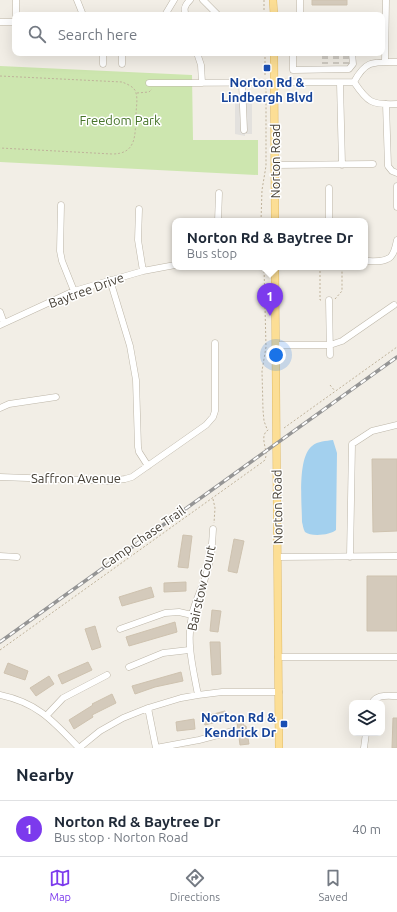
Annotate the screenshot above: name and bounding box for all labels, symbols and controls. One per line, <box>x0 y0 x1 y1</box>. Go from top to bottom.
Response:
search box <box>12 12 385 56</box>
icon: search <box>26 23 48 45</box>
text: Search here <box>58 26 137 43</box>
marker: Norton Rd & Lindbergh Blvd <box>262 63 272 73</box>
place label: Norton Rd & Lindbergh Blvd <box>221 75 313 104</box>
park label: Freedom Park <box>79 113 161 127</box>
street label: Norton Road <box>268 124 282 198</box>
popup <box>172 218 368 270</box>
text: Norton Rd & Baytree Dr <box>187 229 353 246</box>
text: Bus stop <box>187 246 237 260</box>
street label: Baytree Drive <box>46 270 126 310</box>
pin: 1 <box>257 283 283 316</box>
your location <box>266 345 286 365</box>
street label: Norton Road <box>269 469 285 545</box>
street label: Saffron Avenue <box>31 471 121 485</box>
street label: Camp Chase Trail <box>98 502 188 571</box>
street label: Bairstow Court <box>184 544 218 632</box>
map controls <box>349 700 385 736</box>
button: layers <box>349 700 385 736</box>
place label: Norton Rd & Kendrick Dr <box>201 710 277 739</box>
marker: Norton Rd & Kendrick Dr <box>279 719 289 729</box>
text: Nearby <box>16 765 74 784</box>
text: Norton Rd & Baytree Dr <box>54 813 220 830</box>
text: 1 <box>25 822 33 836</box>
text: 40 m <box>352 822 381 836</box>
text: Bus stop · Norton Road <box>54 830 188 844</box>
tab: Map <box>49 867 71 903</box>
tab: Directions <box>170 867 220 903</box>
tab: Saved <box>318 867 348 903</box>

